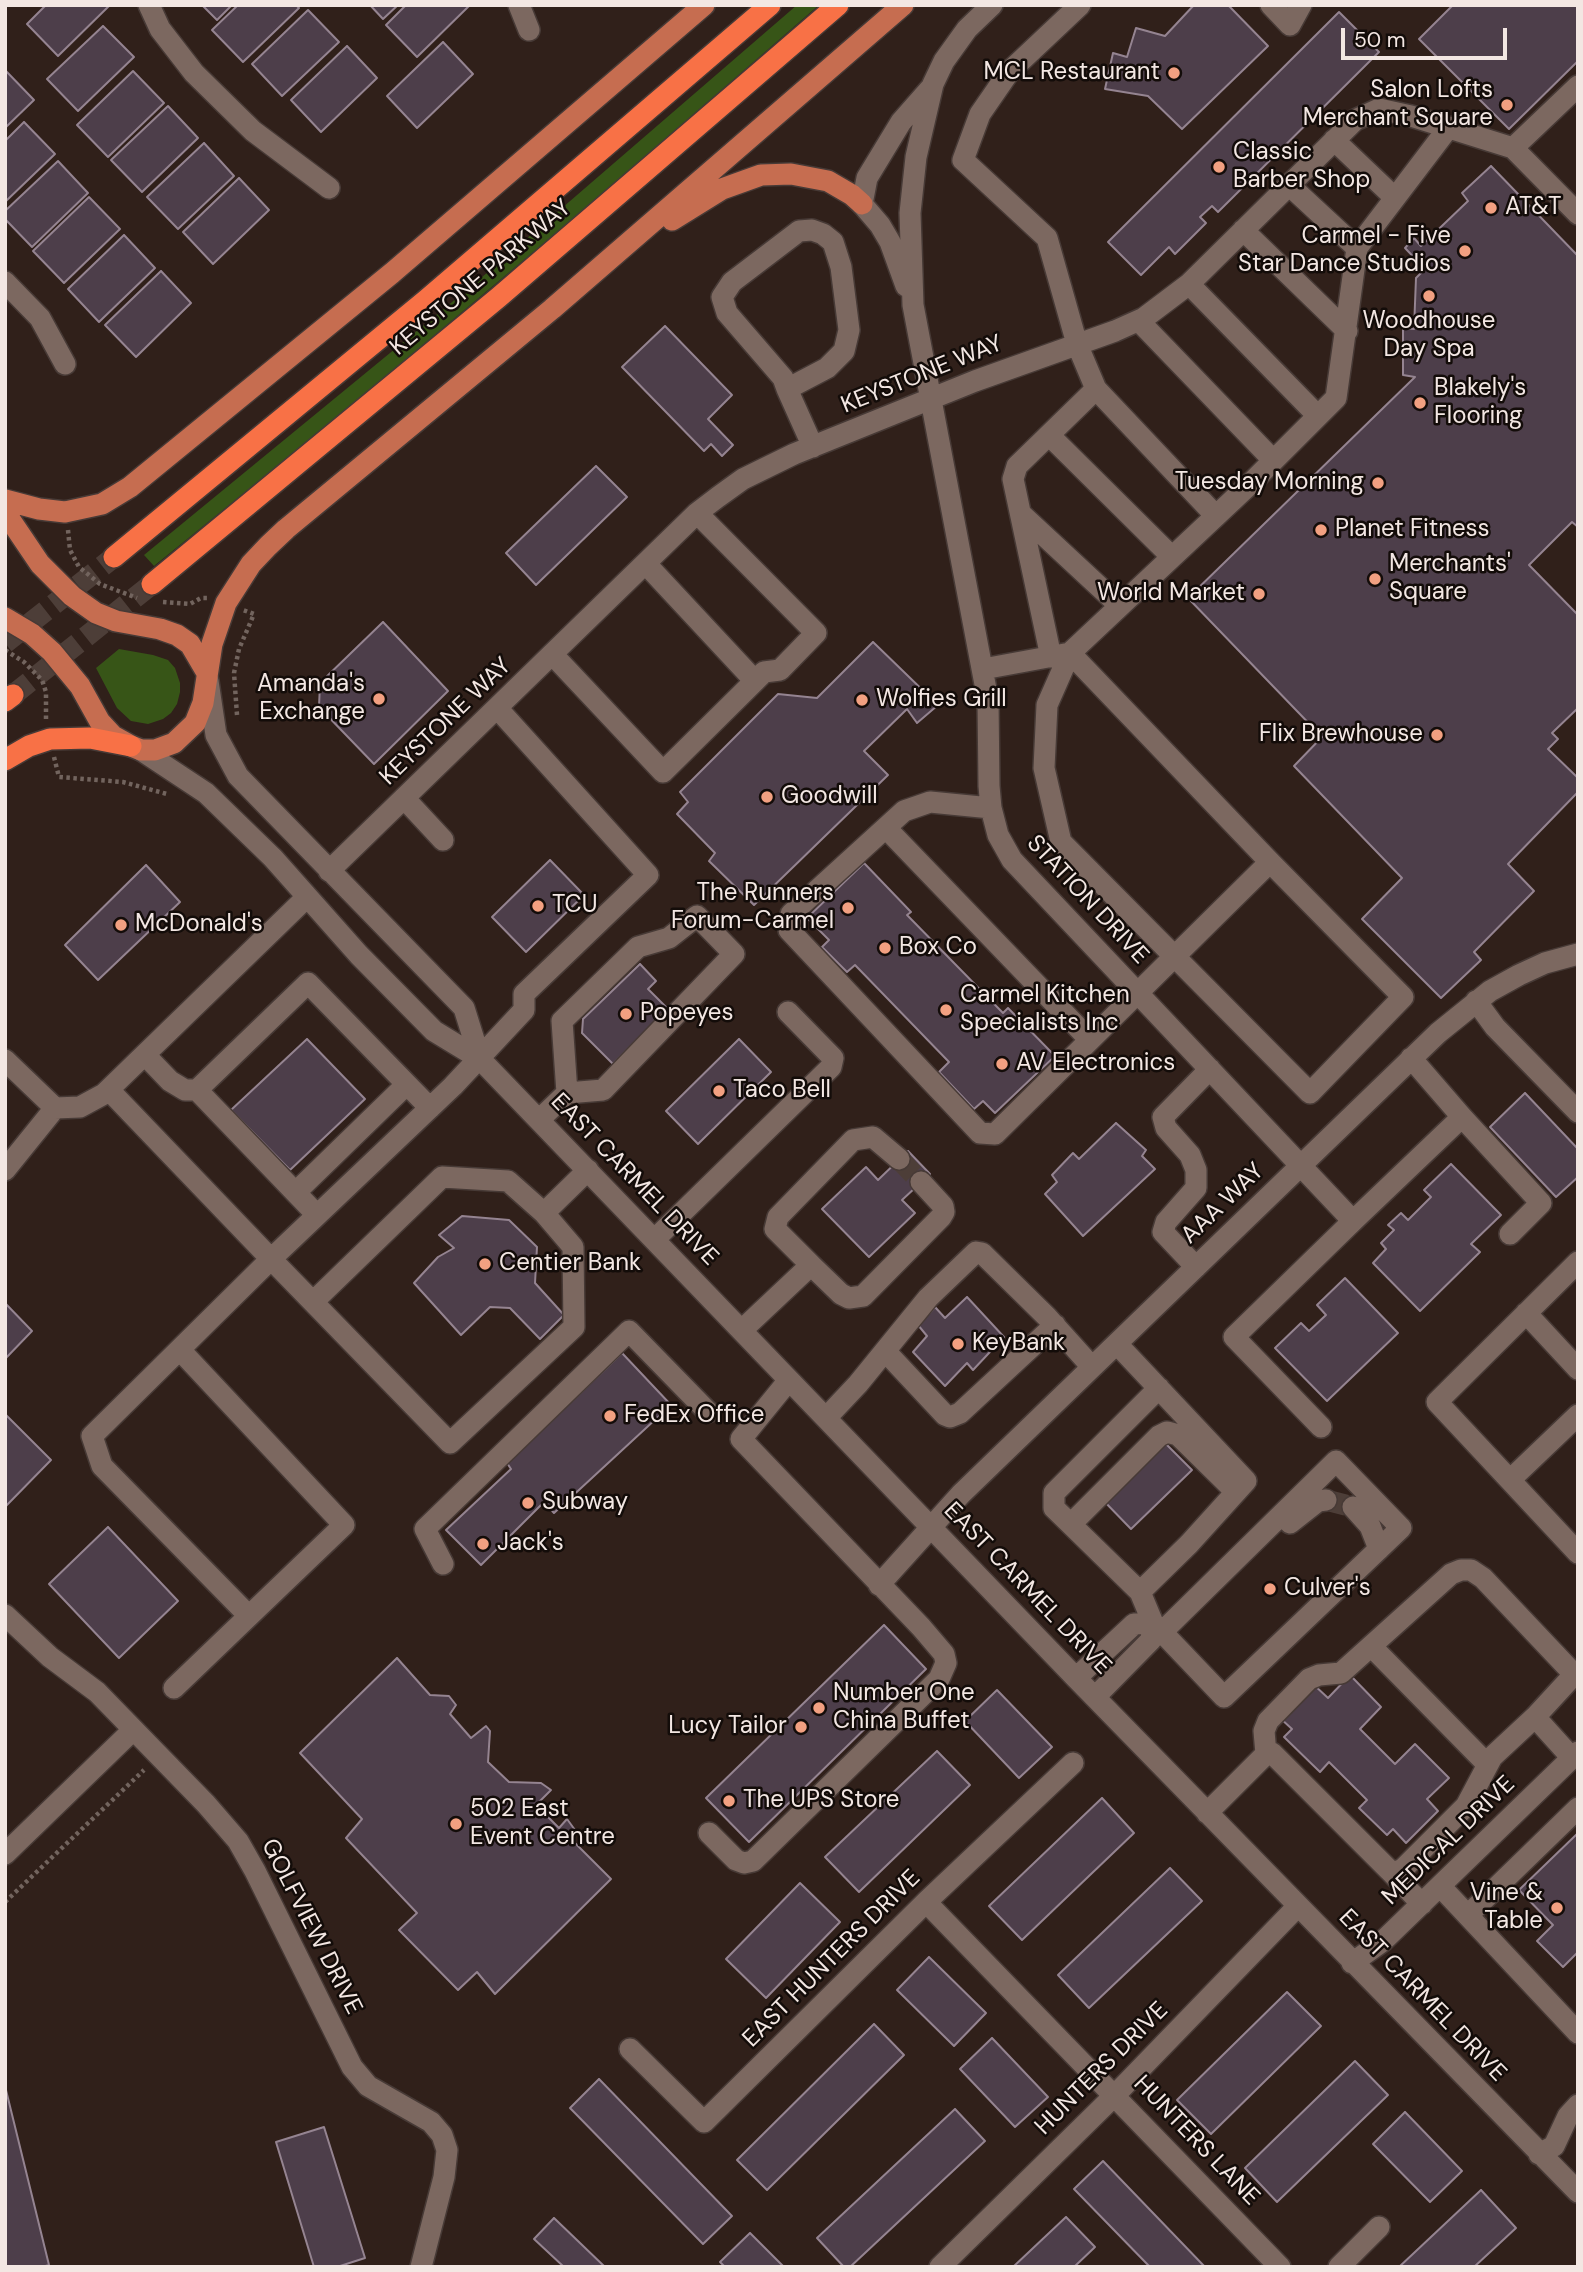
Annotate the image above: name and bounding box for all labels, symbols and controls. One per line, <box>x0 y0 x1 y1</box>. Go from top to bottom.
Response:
scale bar <box>1345 14 1511 58</box>
text: 50 m <box>1354 26 1405 54</box>
place label: MCL Restaurant <box>984 59 1160 87</box>
marker: MCL Restaurant <box>1166 65 1182 81</box>
place label: Salon Lofts Merchant Square <box>1303 77 1493 133</box>
marker: Salon Lofts Merchant Square <box>1499 97 1515 113</box>
place label: Classic Barber Shop <box>1233 139 1370 195</box>
marker: Classic Barber Shop <box>1211 159 1227 175</box>
street label: KEYSTONE PARKWAY <box>385 194 577 362</box>
place label: AT&T <box>1505 194 1561 222</box>
marker: AT&T <box>1483 200 1499 216</box>
place label: Carmel - Five Star Dance Studios <box>1238 223 1451 279</box>
marker: Carmel - Five Star Dance Studios <box>1457 243 1473 259</box>
marker: Woodhouse Day Spa <box>1421 288 1437 304</box>
place label: Woodhouse Day Spa <box>1363 308 1495 364</box>
street label: KEYSTONE WAY <box>837 330 1007 420</box>
place label: Blakely's Flooring <box>1434 375 1526 431</box>
marker: Blakely's Flooring <box>1412 395 1428 411</box>
place label: Tuesday Morning <box>1175 469 1364 497</box>
marker: Tuesday Morning <box>1370 475 1386 491</box>
place label: Planet Fitness <box>1335 516 1490 544</box>
marker: Planet Fitness <box>1313 522 1329 538</box>
place label: Merchants' Square <box>1389 551 1511 607</box>
marker: Merchants' Square <box>1367 571 1383 587</box>
place label: World Market <box>1097 580 1245 608</box>
marker: World Market <box>1251 586 1267 602</box>
street label: KEYSTONE WAY <box>374 652 518 792</box>
place label: Amanda's Exchange <box>257 671 365 727</box>
place label: Wolfies Grill <box>876 686 1007 714</box>
marker: Amanda's Exchange <box>371 691 387 707</box>
marker: Wolfies Grill <box>854 692 870 708</box>
place label: Flix Brewhouse <box>1259 721 1423 749</box>
marker: Flix Brewhouse <box>1429 727 1445 743</box>
place label: Goodwill <box>781 783 877 811</box>
marker: Goodwill <box>759 789 775 805</box>
street label: STATION DRIVE <box>1020 830 1154 970</box>
place label: The Runners Forum-Carmel <box>671 880 834 936</box>
place label: TCU <box>552 892 598 920</box>
marker: TCU <box>530 898 546 914</box>
marker: The Runners Forum-Carmel <box>840 900 856 916</box>
place label: McDonald's <box>135 911 263 939</box>
marker: McDonald's <box>113 917 129 933</box>
place label: Box Co <box>899 934 977 962</box>
marker: Box Co <box>877 940 893 956</box>
place label: Carmel Kitchen Specialists Inc <box>960 982 1130 1038</box>
place label: Popeyes <box>640 1000 734 1028</box>
marker: Carmel Kitchen Specialists Inc <box>938 1002 954 1018</box>
marker: Popeyes <box>618 1006 634 1022</box>
place label: AV Electronics <box>1016 1050 1175 1078</box>
marker: AV Electronics <box>994 1056 1010 1072</box>
place label: Taco Bell <box>733 1077 831 1105</box>
marker: Taco Bell <box>711 1083 727 1099</box>
street label: EAST CARMEL DRIVE <box>544 1088 724 1272</box>
street label: AAA WAY <box>1176 1158 1270 1250</box>
place label: Centier Bank <box>499 1250 641 1278</box>
marker: Centier Bank <box>477 1256 493 1272</box>
place label: KeyBank <box>972 1330 1065 1358</box>
marker: KeyBank <box>950 1336 966 1352</box>
place label: FedEx Office <box>624 1402 764 1430</box>
marker: FedEx Office <box>602 1408 618 1424</box>
place label: Subway <box>542 1489 628 1517</box>
marker: Subway <box>520 1495 536 1511</box>
street label: EAST CARMEL DRIVE <box>937 1497 1117 1681</box>
place label: Jack's <box>497 1530 564 1558</box>
marker: Jack's <box>475 1536 491 1552</box>
place label: Culver's <box>1284 1575 1371 1603</box>
marker: Culver's <box>1262 1581 1278 1597</box>
place label: Number One China Buffet <box>833 1680 975 1736</box>
marker: Number One China Buffet <box>811 1700 827 1716</box>
place label: Lucy Tailor <box>668 1713 787 1741</box>
marker: Lucy Tailor <box>793 1719 809 1735</box>
street label: MEDICAL DRIVE <box>1377 1770 1521 1912</box>
place label: The UPS Store <box>743 1787 900 1815</box>
marker: The UPS Store <box>721 1793 737 1809</box>
place label: 502 East Event Centre <box>470 1796 615 1852</box>
marker: 502 East Event Centre <box>448 1816 464 1832</box>
street label: GOLFVIEW DRIVE <box>254 1834 368 2020</box>
street label: EAST HUNTERS DRIVE <box>737 1864 927 2054</box>
place label: Vine & Table <box>1470 1880 1543 1936</box>
marker: Vine & Table <box>1549 1900 1565 1916</box>
street label: EAST CARMEL DRIVE <box>1332 1904 1512 2088</box>
street label: HUNTERS DRIVE <box>1030 1997 1174 2141</box>
street label: HUNTERS LANE <box>1127 2070 1265 2212</box>

